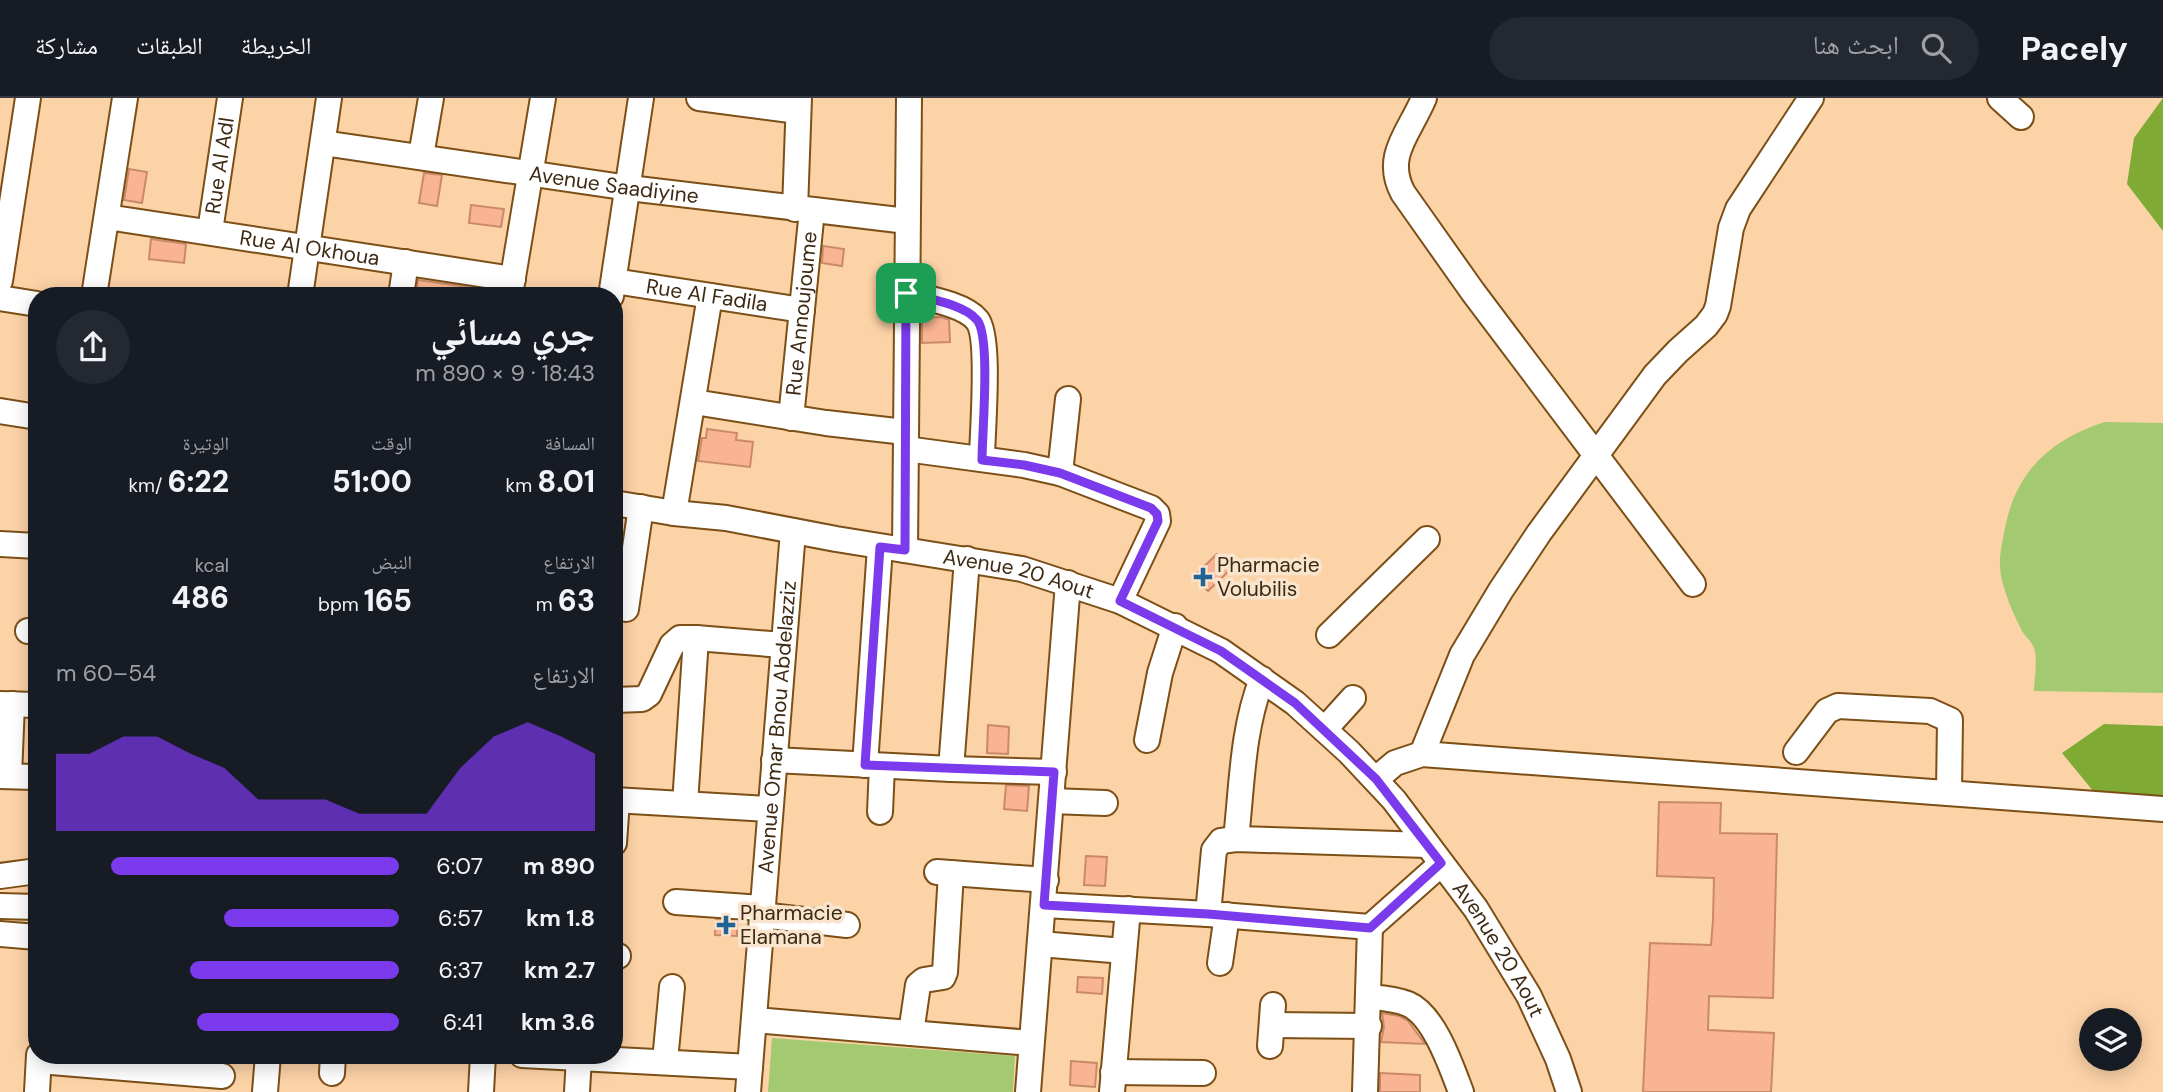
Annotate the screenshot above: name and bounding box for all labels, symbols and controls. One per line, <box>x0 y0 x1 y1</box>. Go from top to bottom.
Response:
search box <box>1489 17 1979 80</box>
text: Pacely <box>2021 27 2128 70</box>
text: ابحث هنا <box>1813 28 1899 62</box>
icon: search <box>1917 29 1955 67</box>
text: مشاركة <box>35 30 98 61</box>
text: الطبقات <box>136 30 203 61</box>
text: الخريطة <box>241 30 311 61</box>
street label: Rue Al Adl <box>199 115 241 216</box>
street label: Avenue Saadiyine <box>527 159 700 210</box>
street label: Rue Al Okhoua <box>238 223 382 272</box>
street label: Rue Annoujoume <box>779 230 824 397</box>
pin <box>876 263 936 323</box>
street label: Rue Al Fadila <box>644 272 770 319</box>
icon: arrive <box>887 274 925 312</box>
text: جري مسائي <box>430 307 595 357</box>
button: share <box>56 310 130 384</box>
text: 18:43 · 9 × 890 m <box>415 358 595 388</box>
text: الوتيرة <box>183 431 229 456</box>
text: الوقت <box>371 431 412 456</box>
text: المسافة <box>545 431 595 456</box>
text: 6:22 <box>167 462 229 501</box>
text: 51:00 <box>332 462 412 501</box>
text: 8.01 <box>537 462 595 501</box>
text: /km <box>128 473 167 498</box>
text: km <box>506 473 537 498</box>
street label: Avenue 20 Aout <box>941 542 1098 606</box>
text: النبض <box>371 550 412 575</box>
text: الارتفاع <box>543 550 595 575</box>
place label: Pharmacie Volubilis <box>1217 551 1320 603</box>
text: kcal <box>195 553 229 578</box>
marker: Pharmacie Volubilis <box>1195 569 1211 585</box>
text: 486 <box>171 578 229 617</box>
street label: Avenue Omar Bnou Abdelazziz <box>752 580 803 875</box>
text: 165 <box>364 581 412 620</box>
text: 63 <box>558 581 595 620</box>
text: bpm <box>318 592 364 617</box>
text: m <box>536 592 558 617</box>
text: 54–60 m <box>56 658 156 688</box>
text: الارتفاع <box>532 660 595 690</box>
text: 6:07 <box>436 851 483 881</box>
text: 890 m <box>523 851 595 881</box>
street label: Avenue 20 Aout <box>1446 876 1551 1022</box>
place label: Pharmacie Elamana <box>740 899 843 951</box>
text: 6:57 <box>438 903 483 933</box>
text: 1.8 km <box>526 903 595 933</box>
marker: Pharmacie Elamana <box>718 917 734 933</box>
text: 6:37 <box>438 955 483 985</box>
text: 2.7 km <box>524 955 595 985</box>
text: 6:41 <box>443 1007 483 1037</box>
text: 3.6 km <box>521 1007 595 1037</box>
map controls <box>2079 1008 2142 1071</box>
button: layers <box>2079 1008 2142 1071</box>

